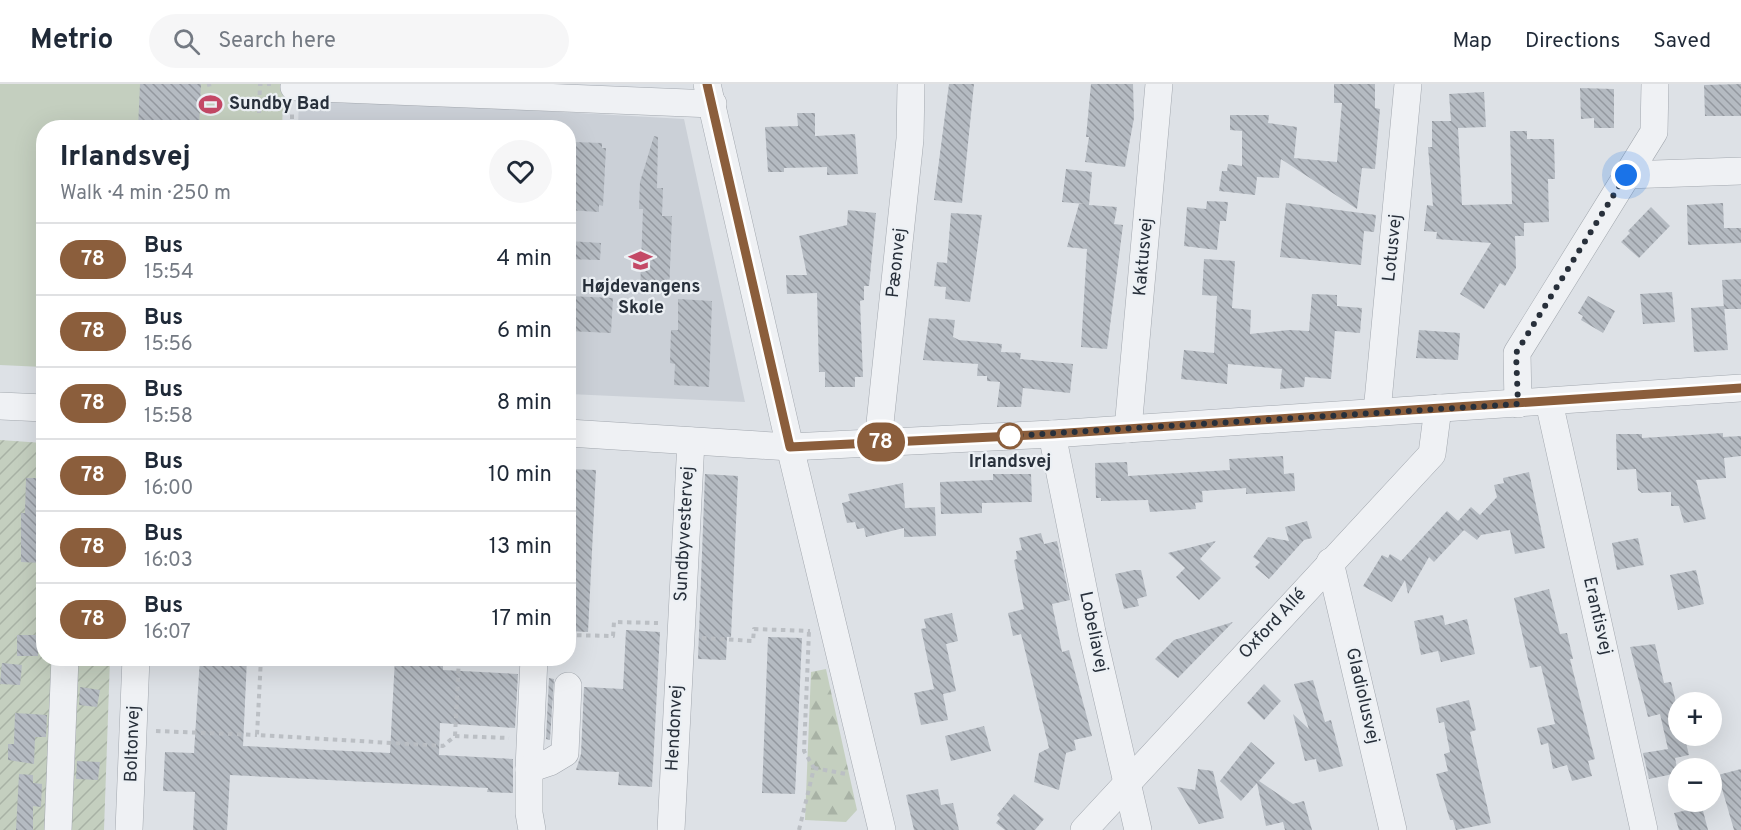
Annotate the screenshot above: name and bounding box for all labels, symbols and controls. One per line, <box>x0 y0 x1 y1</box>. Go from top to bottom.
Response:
search box <box>149 14 569 68</box>
text: Metrio <box>30 23 113 59</box>
icon: search <box>170 25 203 58</box>
text: Search here <box>218 28 336 55</box>
text: Map <box>1452 28 1492 55</box>
text: Directions <box>1525 28 1620 55</box>
text: Saved <box>1653 28 1711 55</box>
sports icon: Sundby Bad <box>198 91 224 117</box>
place label: Sundby Bad <box>229 93 330 116</box>
text: Irlandsvej <box>60 140 191 176</box>
button: heart <box>489 140 552 203</box>
your location <box>1611 160 1641 190</box>
text: Walk · 4 min · 250 m <box>60 181 231 207</box>
street label: Lotusvej <box>1378 213 1408 283</box>
street label: Kaktusvej <box>1129 217 1159 297</box>
street label: Pæonvej <box>882 227 912 299</box>
text: Bus <box>144 233 183 260</box>
text: 78 <box>81 246 105 273</box>
text: 4 min <box>497 246 552 273</box>
school or university icon: Højdevangens Skole <box>628 248 654 274</box>
text: 15:54 <box>144 260 194 286</box>
place label: Højdevangens Skole <box>582 276 700 320</box>
text: Bus <box>144 305 183 332</box>
text: 78 <box>81 318 105 345</box>
text: 6 min <box>497 318 552 345</box>
text: 15:56 <box>144 332 193 358</box>
text: Bus <box>144 377 183 404</box>
text: 78 <box>81 390 105 417</box>
text: 8 min <box>497 390 552 417</box>
text: 15:58 <box>144 404 193 430</box>
line badge: 78 <box>854 422 908 462</box>
marker: Irlandsvej <box>997 423 1023 449</box>
text: 78 <box>869 429 893 456</box>
text: Bus <box>144 449 183 476</box>
place label: Irlandsvej <box>969 451 1051 474</box>
text: 78 <box>81 462 105 489</box>
text: 10 min <box>488 462 552 489</box>
street label: Sundbyvestervej <box>670 466 700 602</box>
text: 16:00 <box>144 476 193 502</box>
text: Bus <box>144 521 183 548</box>
text: 78 <box>81 534 105 561</box>
text: 13 min <box>489 534 552 561</box>
text: 16:03 <box>144 548 193 574</box>
street label: Erantisvej <box>1577 575 1617 657</box>
street label: Oxford Allé <box>1234 584 1312 664</box>
street label: Lobeliavej <box>1073 589 1113 675</box>
text: Bus <box>144 593 183 620</box>
text: 78 <box>81 606 105 633</box>
text: 17 min <box>492 606 552 633</box>
text: 16:07 <box>144 620 191 646</box>
street label: Gladiolusvej <box>1340 646 1384 746</box>
street label: Hendonvej <box>661 684 689 772</box>
map controls <box>1668 692 1722 812</box>
button: + <box>1668 692 1722 746</box>
street label: Boltonvej <box>120 705 146 783</box>
button: − <box>1668 758 1722 812</box>

